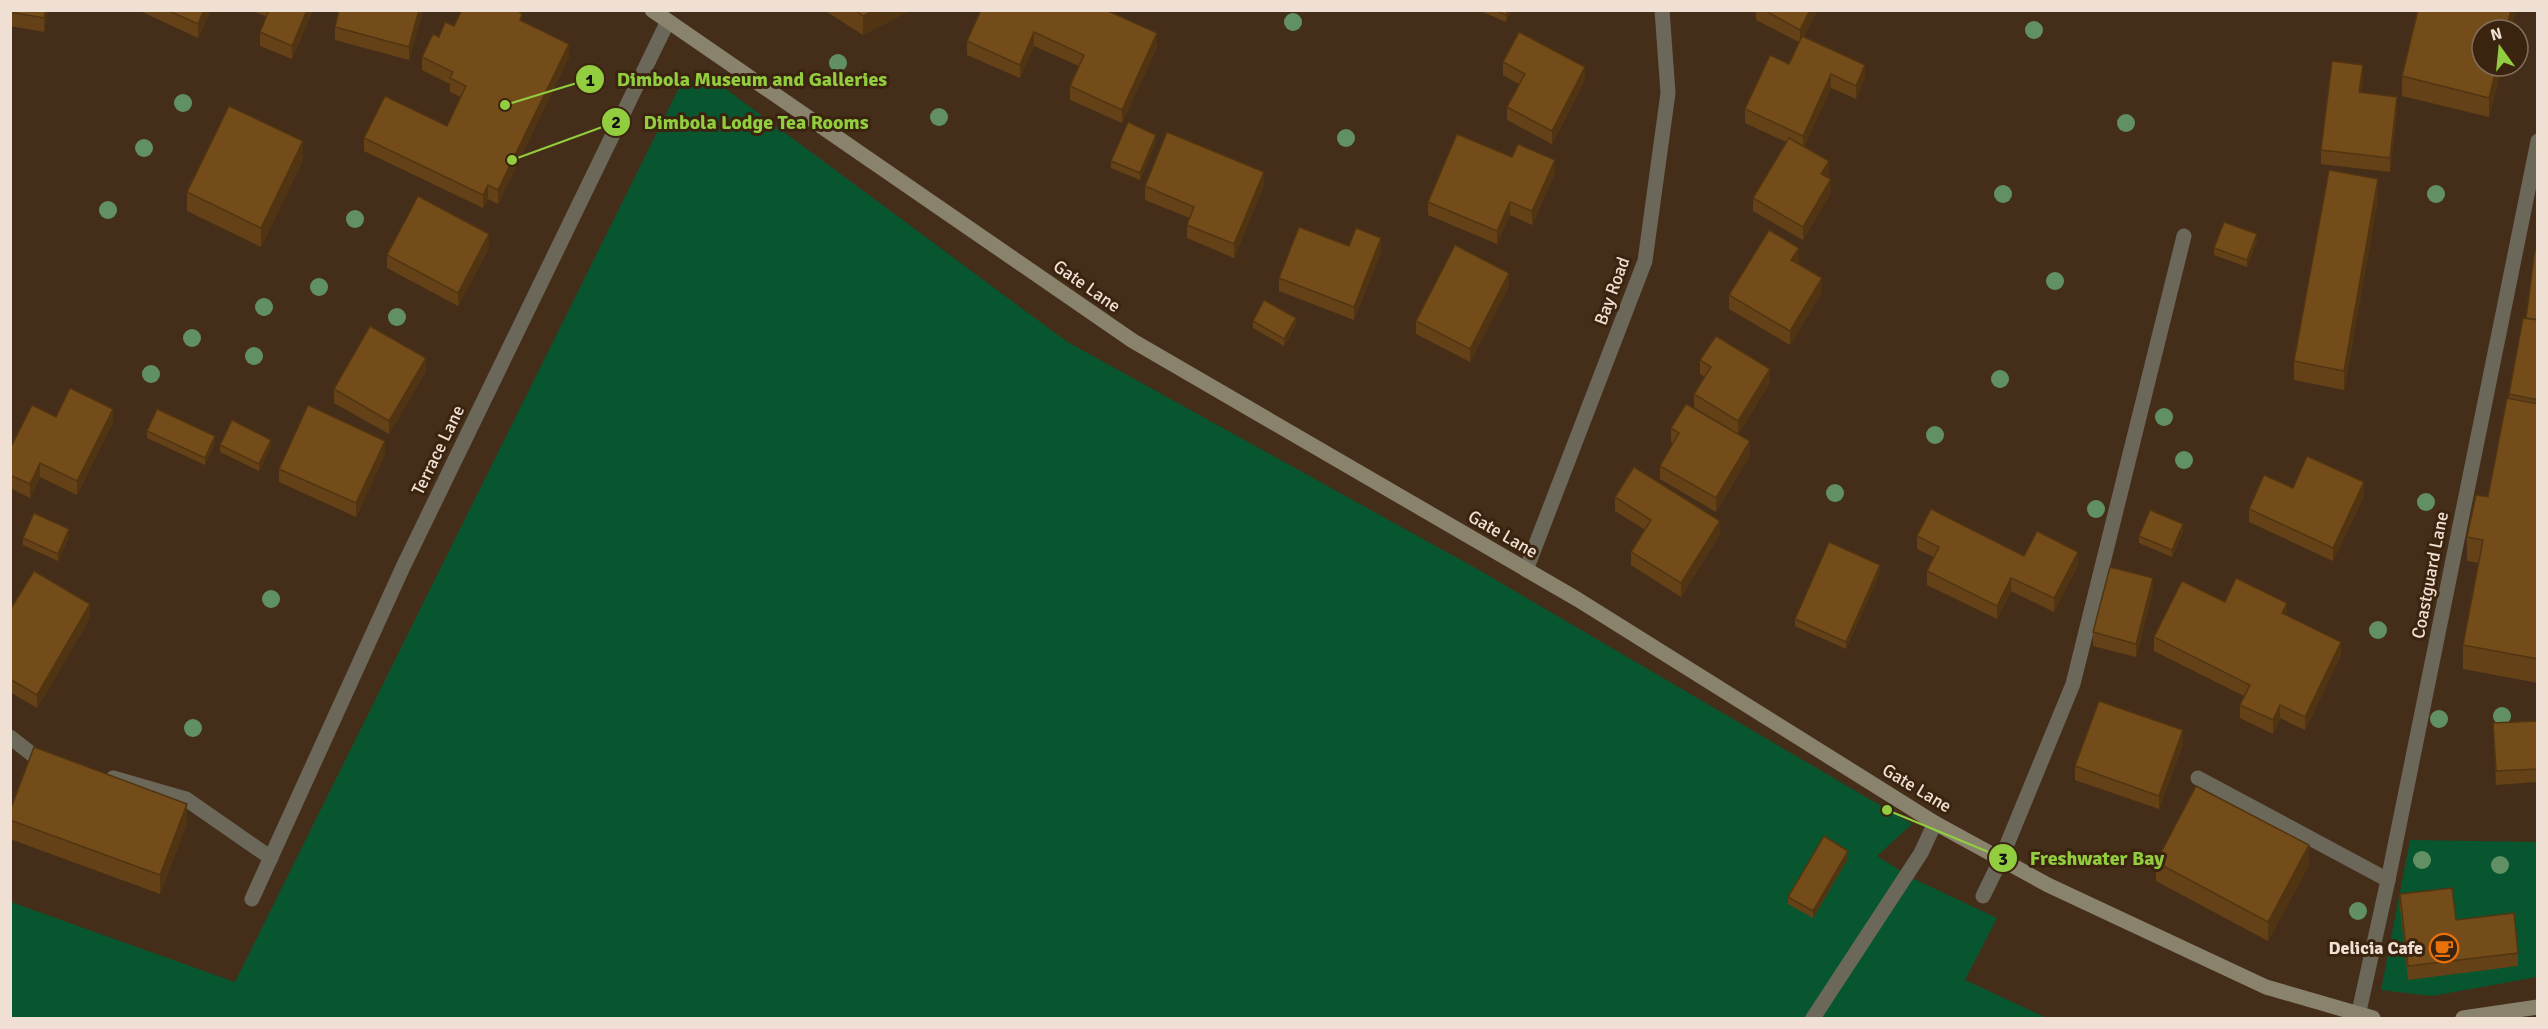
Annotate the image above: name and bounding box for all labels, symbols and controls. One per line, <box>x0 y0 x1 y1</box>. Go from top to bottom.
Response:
north arrow <box>2470 18 2530 78</box>
text: N <box>2488 23 2504 46</box>
callout: Dimbola Museum and Galleries <box>575 60 900 98</box>
text: Dimbola Museum and Galleries <box>617 67 887 92</box>
text: 1 <box>585 69 595 91</box>
callout: Dimbola Lodge Tea Rooms <box>601 103 880 141</box>
text: Dimbola Lodge Tea Rooms <box>643 110 869 135</box>
text: 2 <box>611 111 621 133</box>
street label: Bay Road <box>1590 254 1634 328</box>
street label: Gate Lane <box>1049 255 1125 317</box>
street label: Terrace Lane <box>407 402 469 498</box>
street label: Gate Lane <box>1464 505 1542 563</box>
street label: Coastguard Lane <box>2407 510 2453 640</box>
street label: Gate Lane <box>1878 759 1956 817</box>
callout: Freshwater Bay <box>1988 839 2176 877</box>
text: Freshwater Bay <box>2030 846 2164 871</box>
text: 3 <box>1998 848 2008 870</box>
cafe icon: Delicia Cafe <box>2428 932 2460 964</box>
place label: Delicia Cafe <box>2328 937 2423 959</box>

